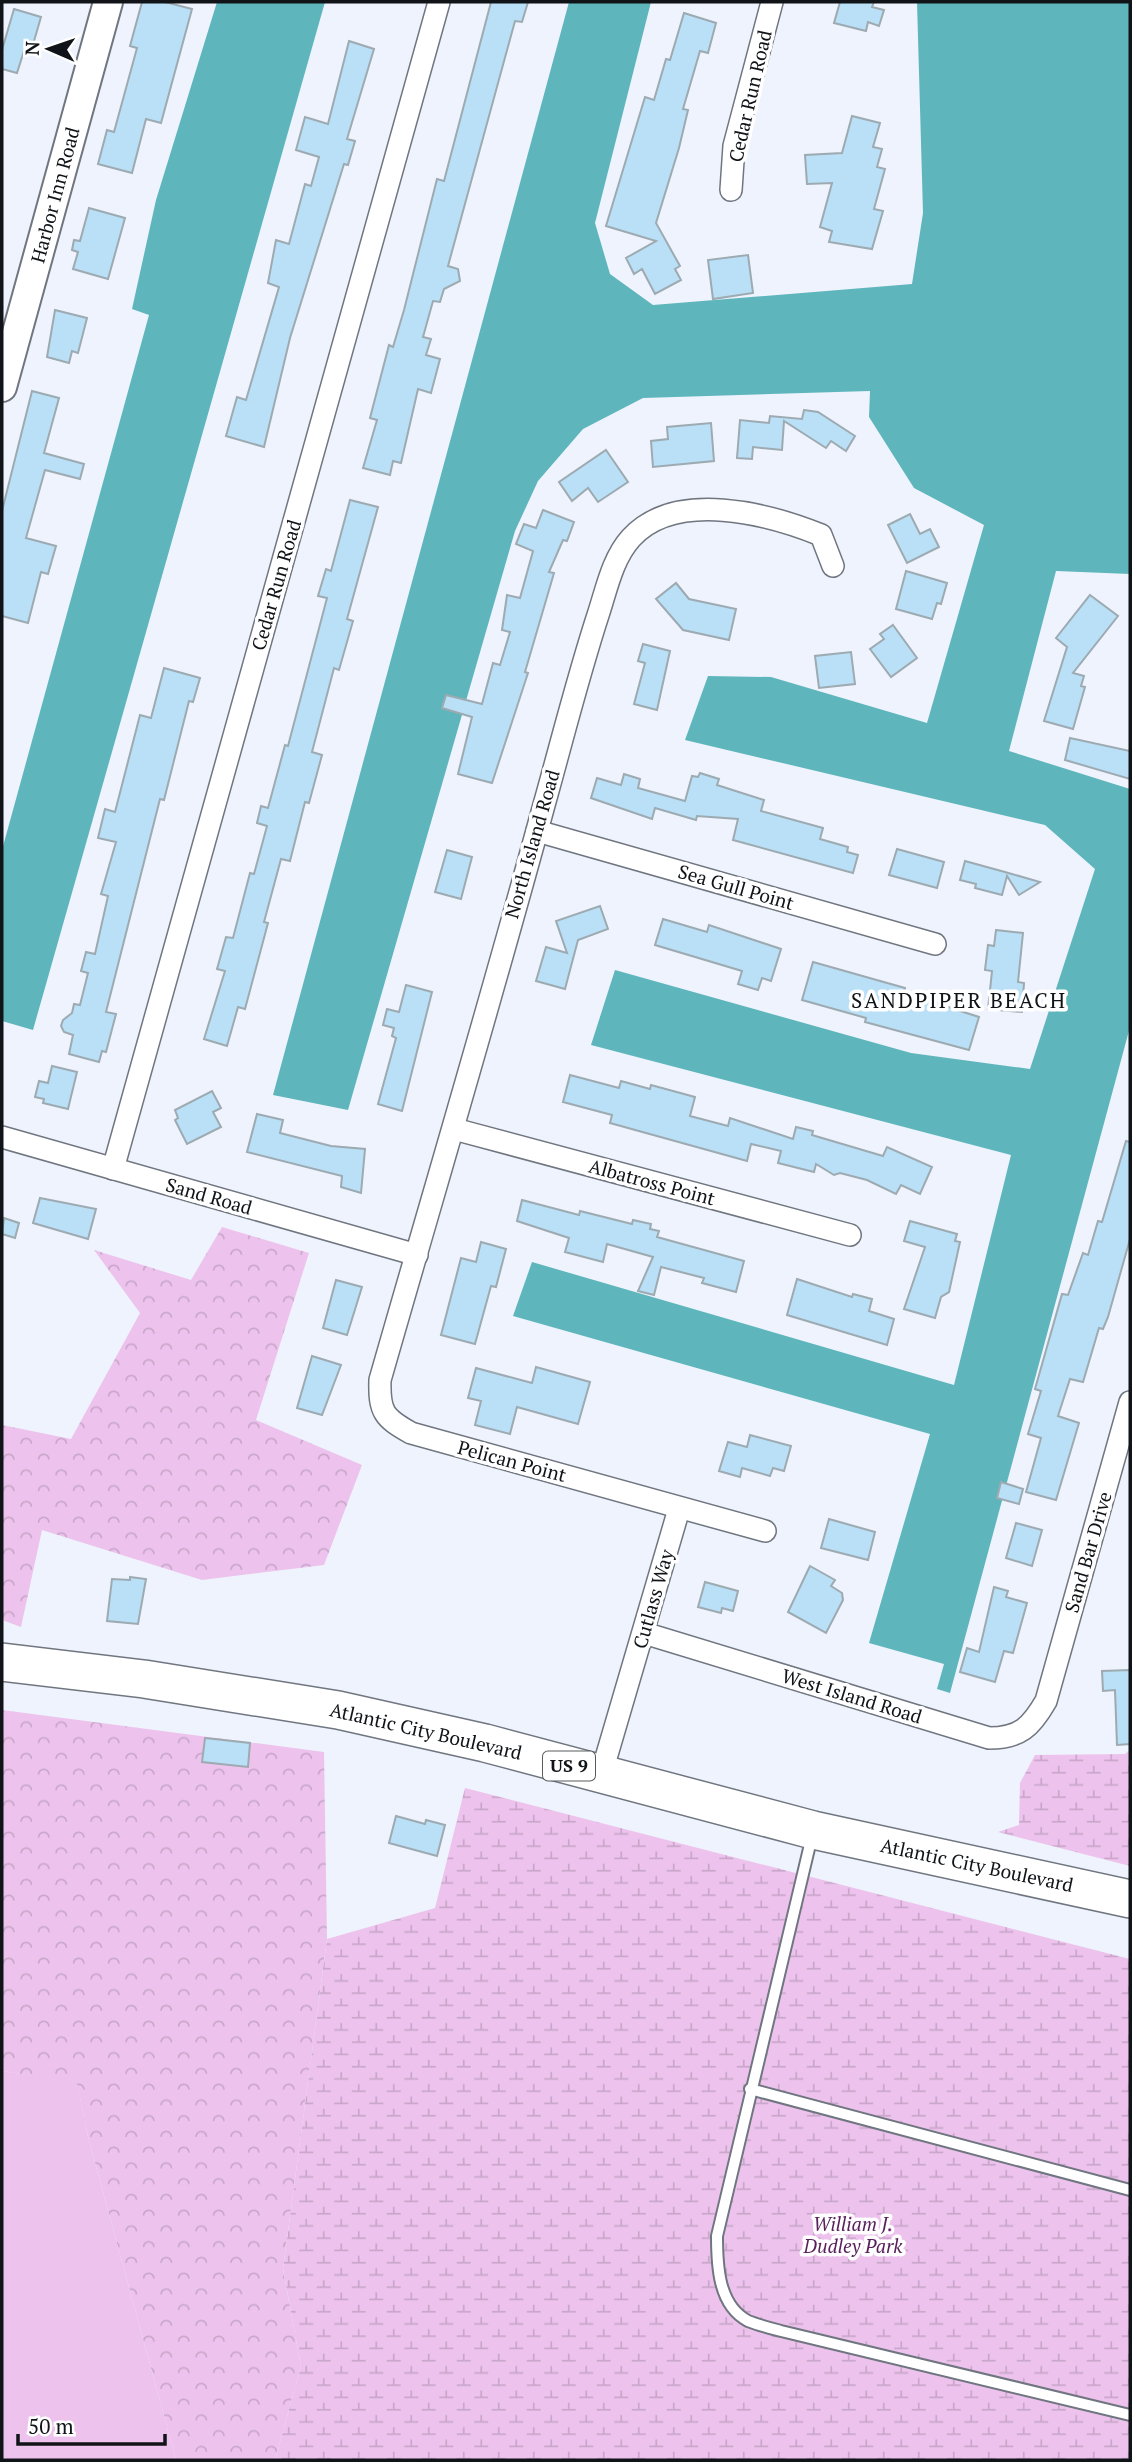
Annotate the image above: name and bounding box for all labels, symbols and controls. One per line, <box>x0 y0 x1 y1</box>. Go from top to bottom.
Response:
north arrow <box>14 14 84 84</box>
street label: Cedar Run Road <box>722 27 777 164</box>
text: N <box>19 40 44 56</box>
street label: Harbor Inn Road <box>24 124 85 266</box>
street label: Cedar Run Road <box>245 516 306 653</box>
street label: North Island Road <box>498 766 565 921</box>
street label: Sea Gull Point <box>675 858 797 915</box>
district label: SANDPIPER BEACH <box>851 986 1067 1014</box>
street label: Albatross Point <box>586 1153 718 1210</box>
street label: Sand Road <box>163 1171 256 1220</box>
street label: Pelican Point <box>455 1434 569 1487</box>
street label: Sand Bar Drive <box>1058 1488 1117 1615</box>
street label: Cutlass Way <box>626 1546 679 1651</box>
street label: West Island Road <box>779 1662 926 1729</box>
street label: Atlantic City Boulevard <box>328 1696 525 1765</box>
road number: US 9 <box>543 1751 595 1780</box>
street label: Atlantic City Boulevard <box>879 1832 1076 1897</box>
park label: William J. Dudley Park <box>803 2211 903 2258</box>
scale bar <box>18 2402 164 2446</box>
text: 50 m <box>28 2412 74 2440</box>

